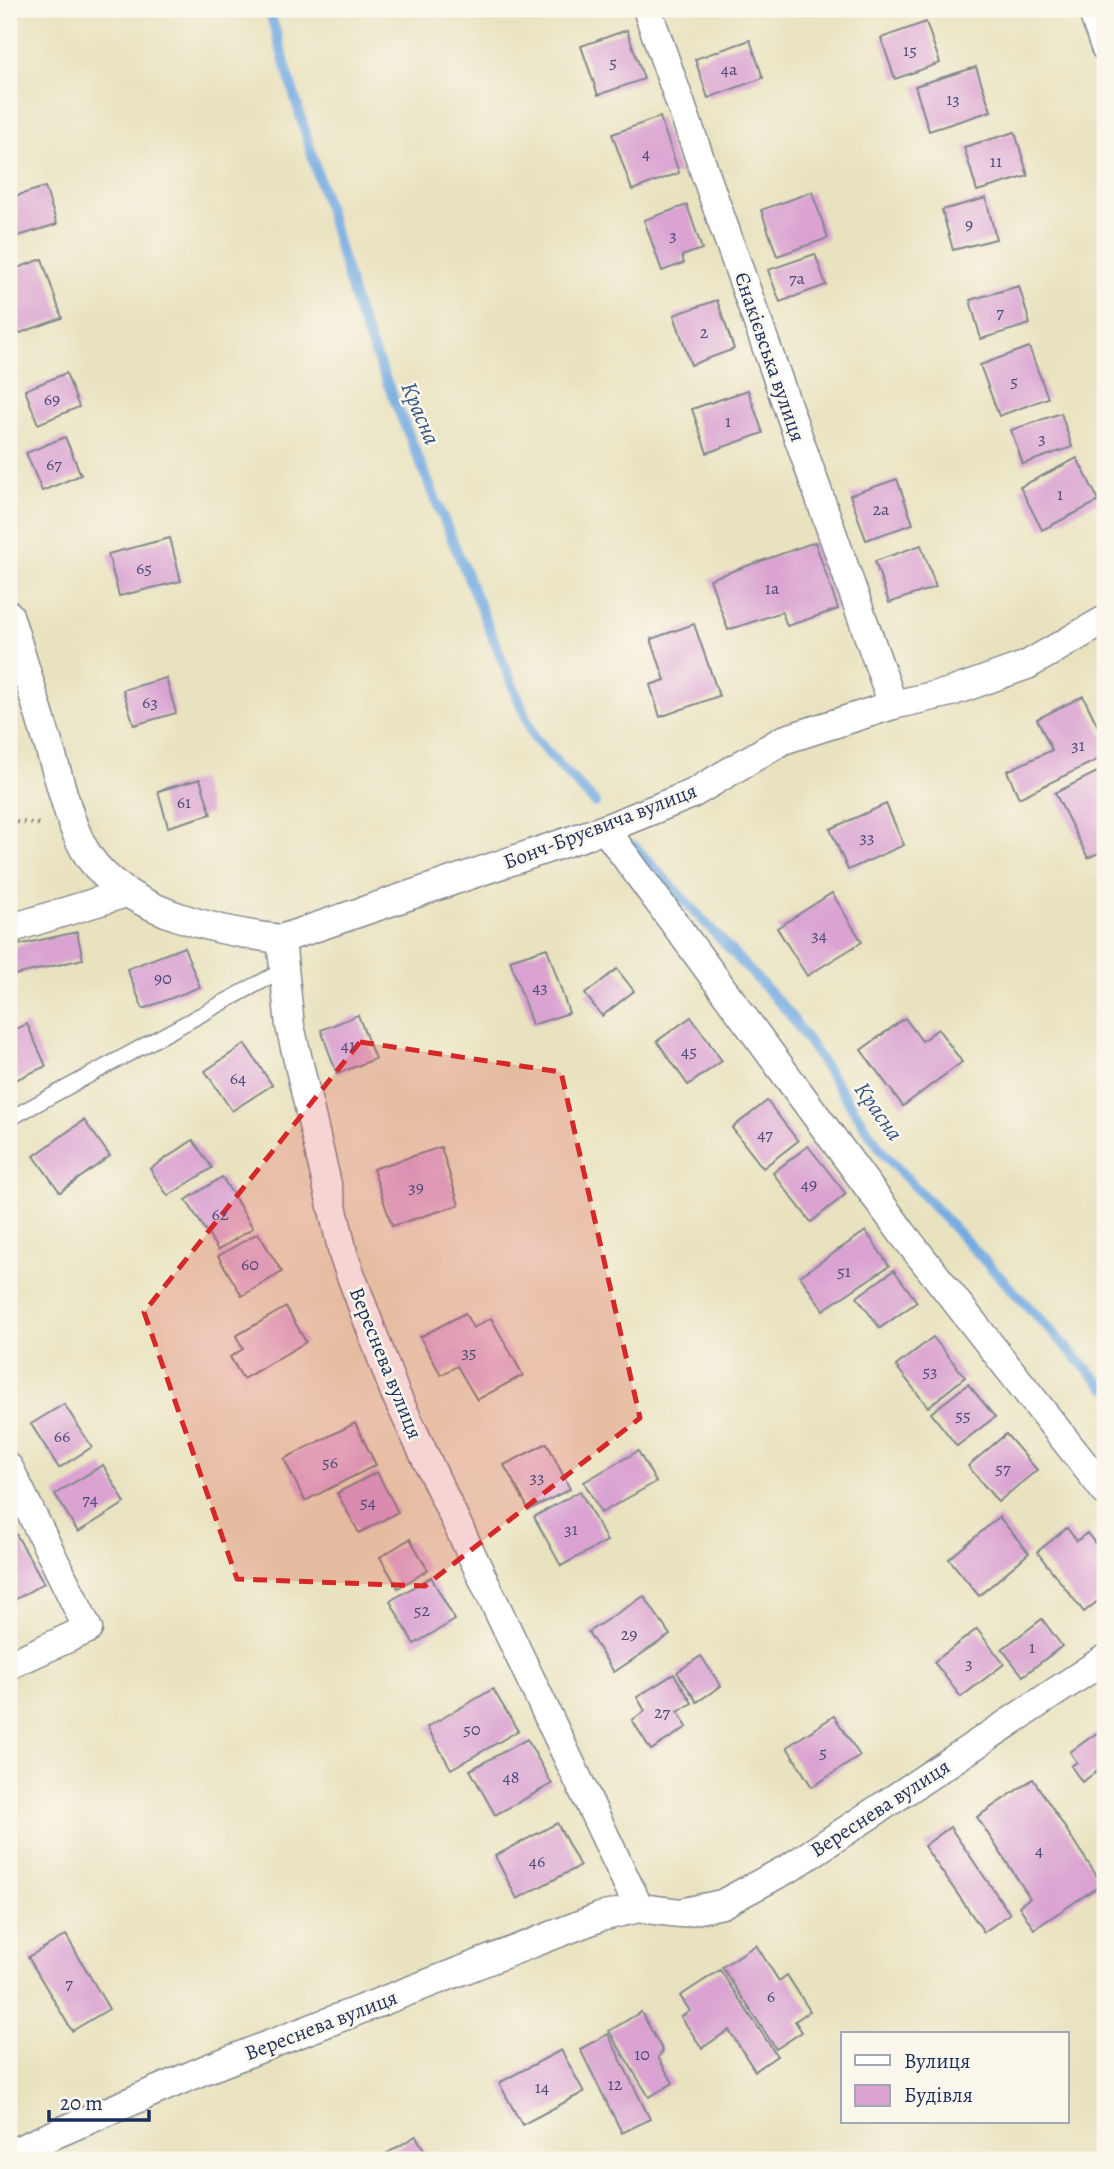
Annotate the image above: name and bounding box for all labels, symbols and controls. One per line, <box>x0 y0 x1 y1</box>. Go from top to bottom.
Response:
house number: 15 <box>903 38 917 62</box>
house number: 5 <box>609 50 617 74</box>
house number: 4а <box>721 57 738 81</box>
house number: 13 <box>946 87 960 111</box>
house number: 4 <box>642 141 650 165</box>
house number: 11 <box>990 149 1002 173</box>
house number: 9 <box>965 212 973 236</box>
house number: 3 <box>669 223 677 247</box>
house number: 7а <box>789 266 806 290</box>
street label: Єнакієвська вулиця <box>728 269 812 445</box>
house number: 7 <box>996 300 1004 324</box>
house number: 2 <box>700 320 709 344</box>
house number: 5 <box>1010 369 1018 393</box>
water label: Красна <box>393 377 448 450</box>
house number: 69 <box>44 387 60 411</box>
house number: 1 <box>725 409 731 433</box>
house number: 3 <box>1038 426 1046 450</box>
house number: 67 <box>46 452 62 476</box>
house number: 1 <box>1057 482 1063 506</box>
house number: 2а <box>873 497 890 521</box>
house number: 65 <box>136 556 152 580</box>
house number: 1а <box>765 576 780 600</box>
house number: 63 <box>142 690 158 714</box>
house number: 31 <box>1071 733 1085 757</box>
street label: Бонч-Бруєвича вулиця <box>499 776 701 876</box>
house number: 61 <box>177 790 191 814</box>
house number: 33 <box>860 825 874 849</box>
house number: 34 <box>811 923 827 947</box>
house number: 90 <box>154 966 172 990</box>
house number: 43 <box>532 975 548 999</box>
house number: 41 <box>341 1033 355 1057</box>
house number: 45 <box>681 1039 697 1063</box>
house number: 64 <box>230 1066 246 1090</box>
water label: Красна <box>847 1075 910 1147</box>
house number: 47 <box>757 1122 773 1146</box>
house number: 49 <box>801 1172 817 1196</box>
house number: 39 <box>408 1175 424 1199</box>
house number: 62 <box>212 1202 229 1226</box>
house number: 60 <box>241 1252 259 1276</box>
house number: 51 <box>837 1259 851 1283</box>
street label: Вереснева вулиця <box>343 1283 429 1443</box>
house number: 35 <box>461 1340 477 1364</box>
house number: 53 <box>922 1359 938 1383</box>
house number: 55 <box>955 1403 971 1427</box>
house number: 66 <box>54 1424 70 1448</box>
house number: 56 <box>322 1450 338 1474</box>
house number: 57 <box>995 1456 1011 1480</box>
house number: 33 <box>530 1465 544 1489</box>
house number: 74 <box>82 1487 98 1511</box>
house number: 54 <box>360 1490 376 1514</box>
house number: 31 <box>564 1517 578 1541</box>
house number: 52 <box>414 1598 431 1622</box>
house number: 29 <box>621 1622 637 1646</box>
house number: 1 <box>1029 1635 1035 1659</box>
house number: 3 <box>965 1651 973 1675</box>
house number: 27 <box>654 1700 670 1724</box>
house number: 50 <box>463 1717 481 1741</box>
house number: 5 <box>819 1740 827 1764</box>
street label: Вереснева вулиця <box>805 1752 955 1864</box>
house number: 48 <box>503 1765 519 1789</box>
house number: 4 <box>1035 1838 1043 1862</box>
house number: 46 <box>529 1849 545 1873</box>
house number: 7 <box>65 1971 73 1995</box>
street label: Вереснева вулиця <box>241 1983 401 2067</box>
house number: 6 <box>767 1984 775 2008</box>
legend <box>841 2032 1068 2124</box>
house number: 10 <box>634 2042 650 2066</box>
text: Вулиця <box>904 2047 970 2075</box>
house number: 12 <box>608 2072 623 2096</box>
house number: 14 <box>535 2075 549 2099</box>
scale bar <box>49 2078 149 2122</box>
text: Будівля <box>904 2081 973 2109</box>
text: 20 m <box>60 2089 103 2117</box>

